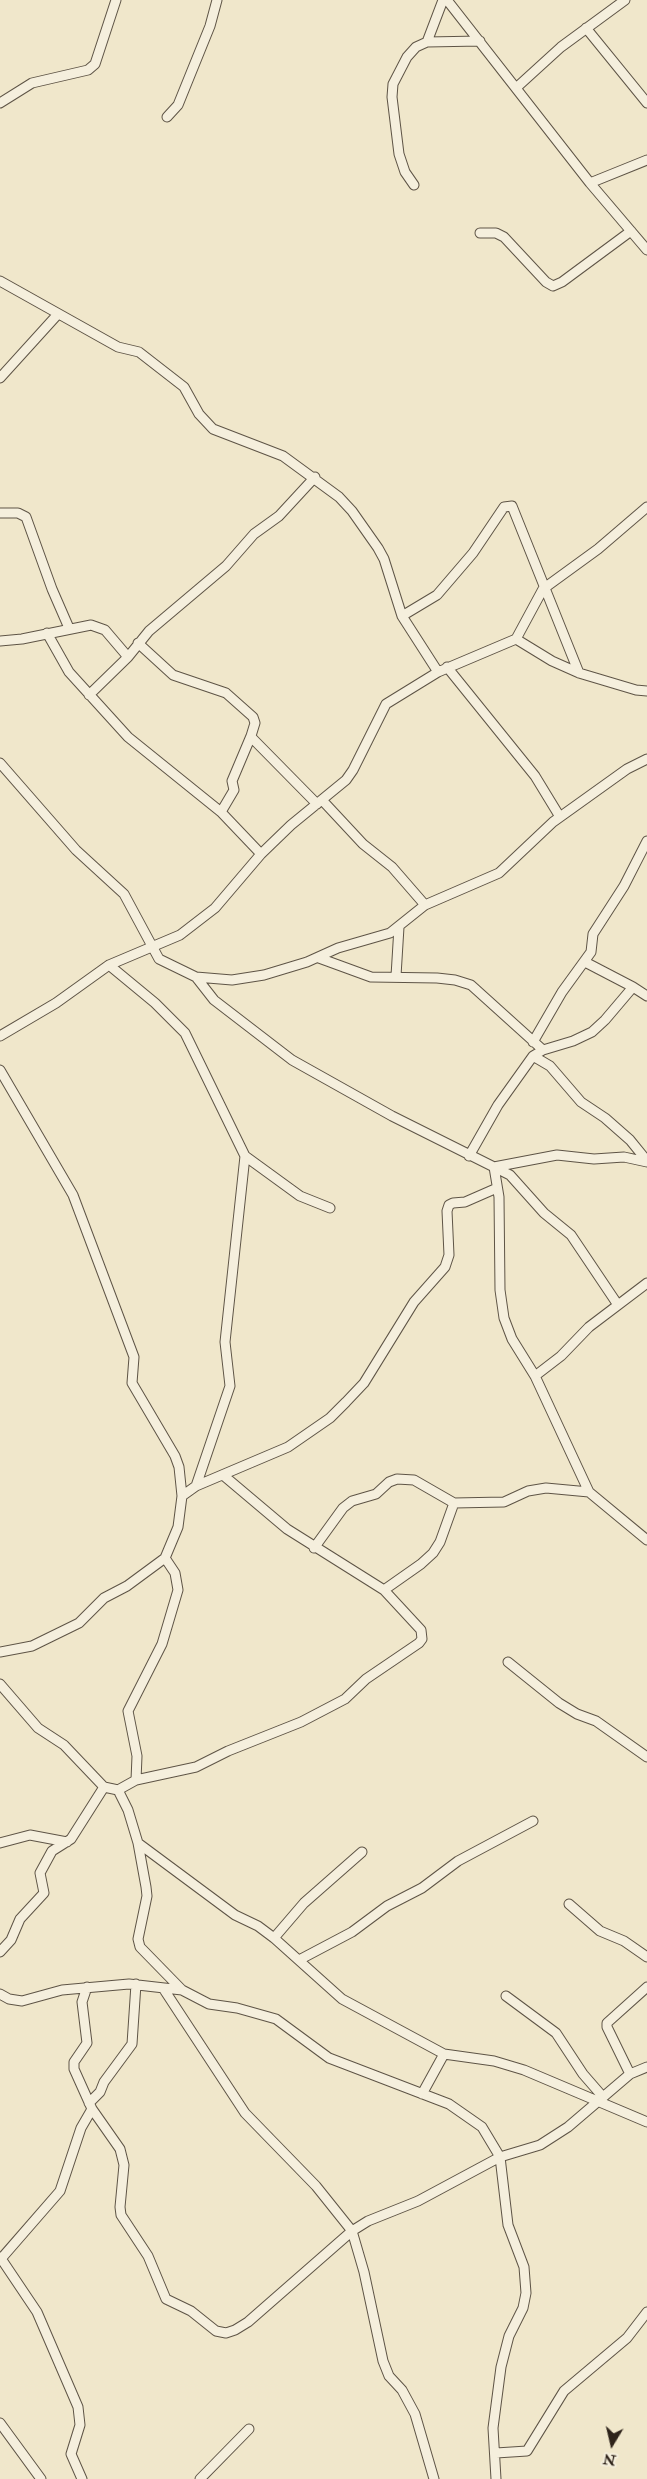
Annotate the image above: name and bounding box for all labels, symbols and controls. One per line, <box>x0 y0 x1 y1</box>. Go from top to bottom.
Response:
north arrow <box>587 2419 637 2469</box>
text: N <box>602 2450 617 2469</box>

